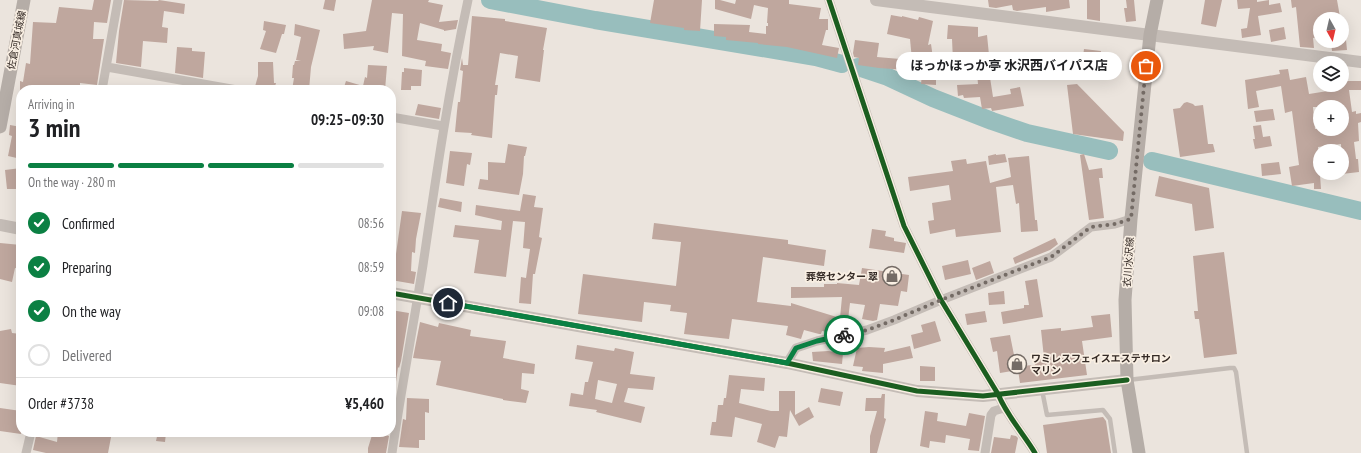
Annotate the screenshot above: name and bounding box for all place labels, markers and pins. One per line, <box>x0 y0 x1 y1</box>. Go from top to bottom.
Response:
pin <box>1129 49 1163 83</box>
callout: ほっかほっか亭 水沢西バイパス店 <box>896 52 1122 80</box>
shop icon: 葬祭センター 翠 <box>881 265 903 287</box>
place label: 葬祭センター 翠 <box>806 270 878 283</box>
pin <box>431 286 465 320</box>
place label: ワミレスフェイスエステサロン マリン <box>1031 352 1171 377</box>
shop icon: ワミレスフェイスエステサロン マリン <box>1006 353 1028 375</box>

